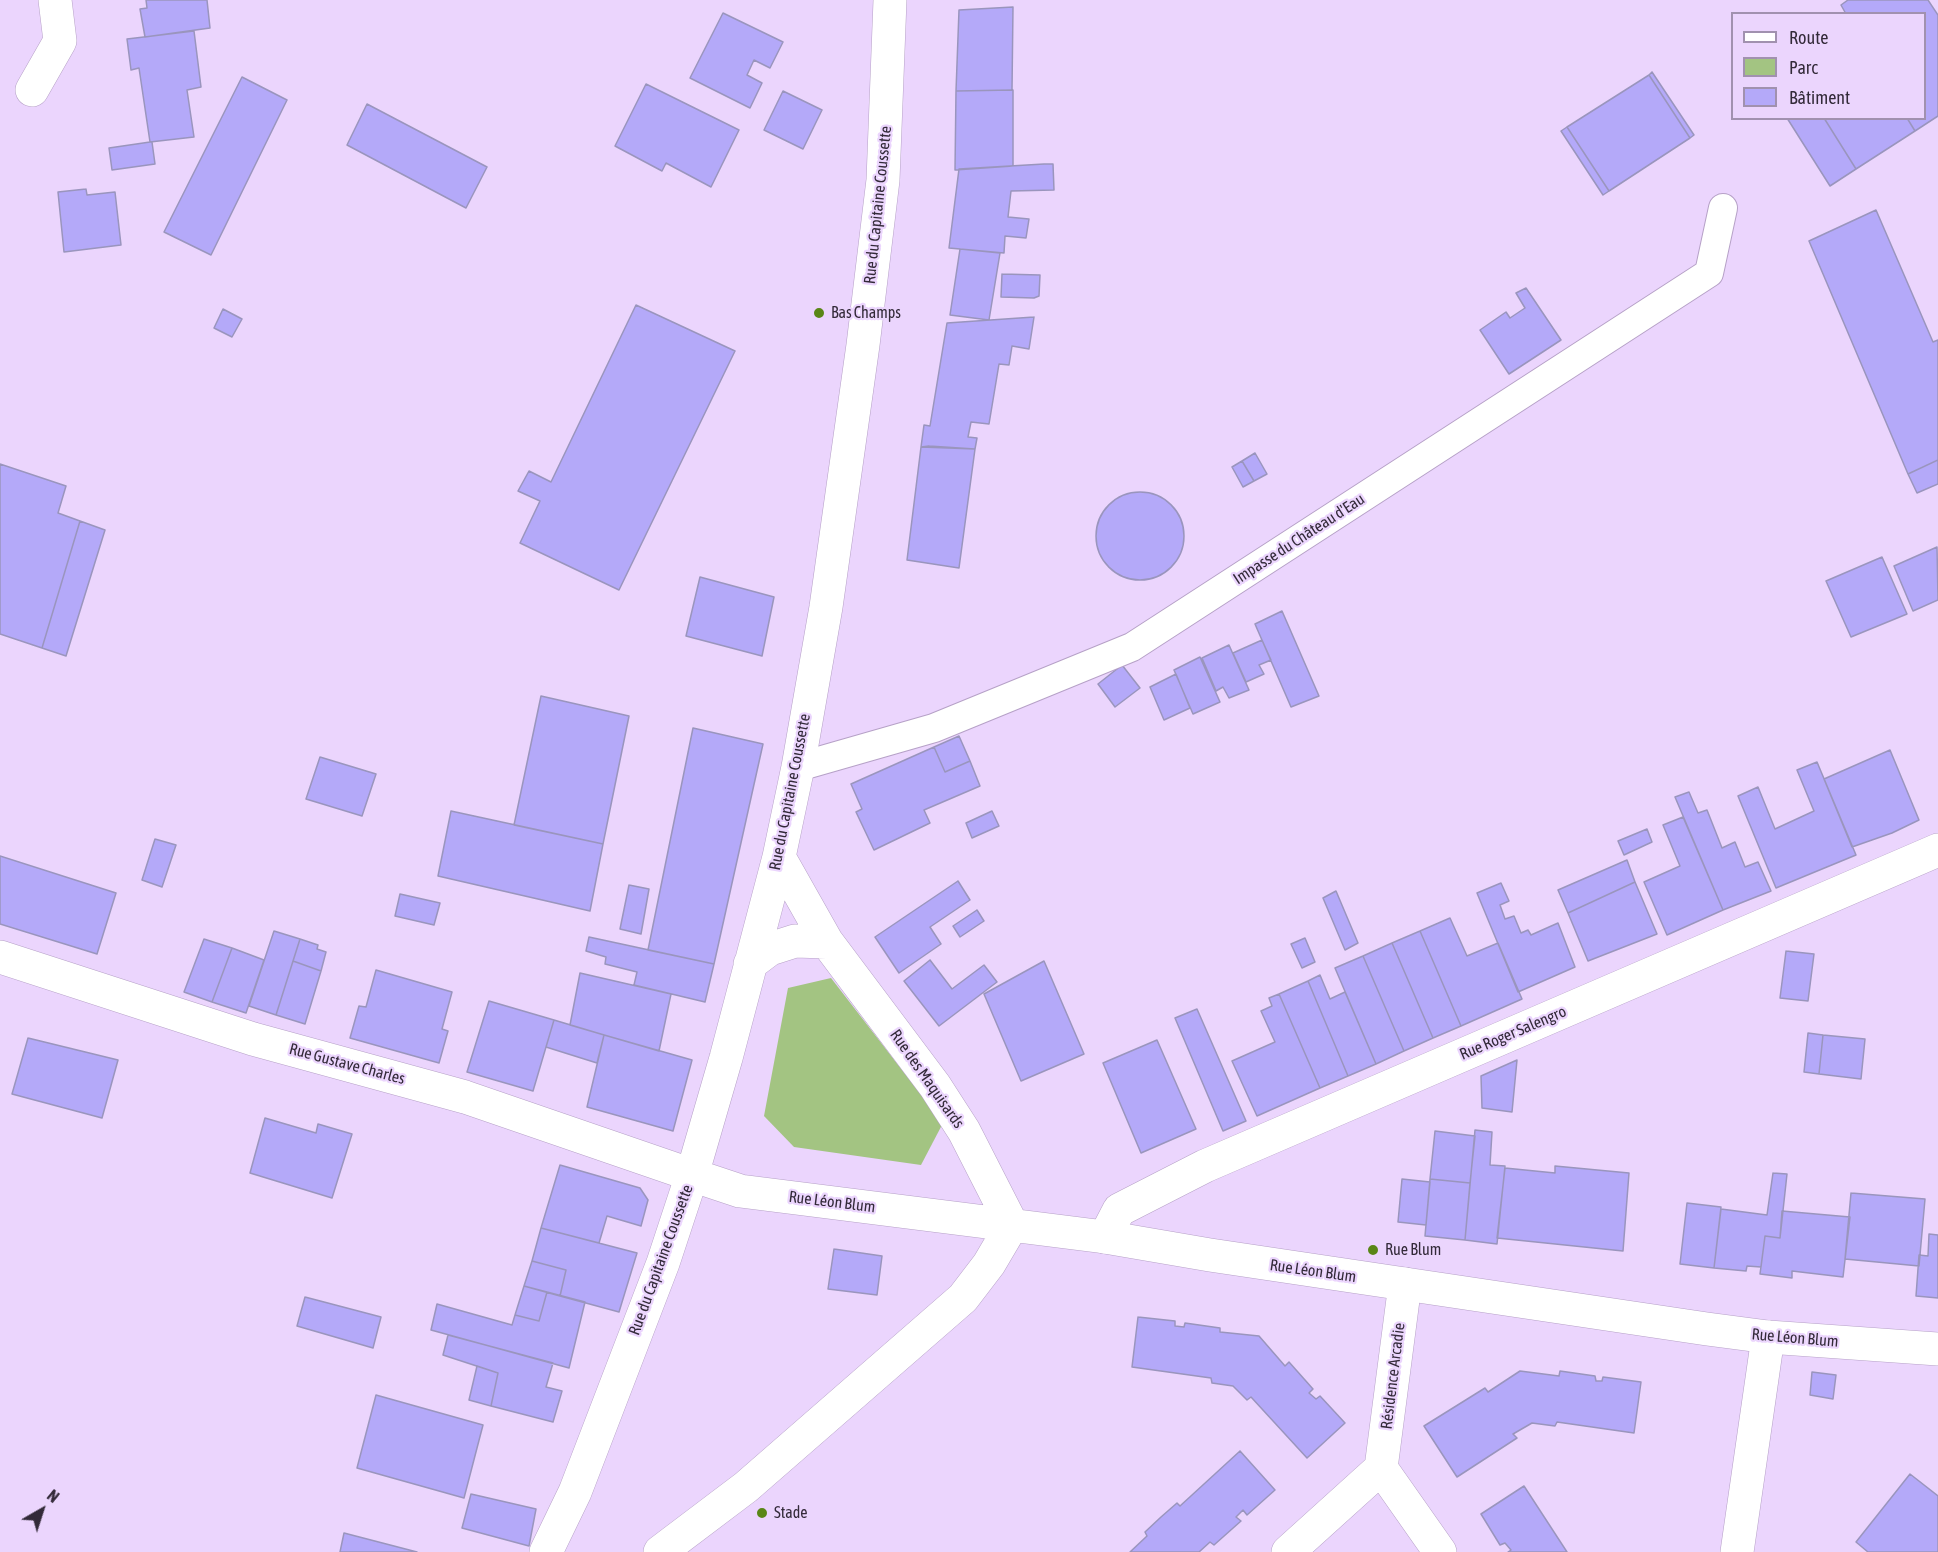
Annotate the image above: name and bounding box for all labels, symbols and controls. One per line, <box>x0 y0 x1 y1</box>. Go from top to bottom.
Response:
legend <box>1731 12 1926 120</box>
text: Route <box>1789 27 1828 48</box>
text: Parc <box>1789 57 1818 78</box>
text: Bâtiment <box>1789 87 1850 108</box>
street label: Rue du Capitaine Coussette <box>860 125 896 285</box>
place label: Bas Champs <box>831 303 901 323</box>
marker: Bas Champs <box>812 306 826 320</box>
street label: Impasse du Château d'Eau <box>1230 489 1368 589</box>
street label: Rue du Capitaine Coussette <box>765 712 815 872</box>
street label: Rue Roger Salengro <box>1457 1002 1569 1064</box>
street label: Rue des Maquisards <box>886 1026 968 1132</box>
street label: Rue Gustave Charles <box>287 1039 407 1089</box>
street label: Rue du Capitaine Coussette <box>625 1182 697 1338</box>
street label: Rue Léon Blum <box>788 1187 876 1217</box>
place label: Rue Blum <box>1385 1240 1441 1260</box>
marker: Rue Blum <box>1366 1243 1380 1257</box>
street label: Rue Léon Blum <box>1269 1255 1357 1287</box>
street label: Résidence Arcadie <box>1377 1322 1409 1430</box>
street label: Rue Léon Blum <box>1751 1325 1839 1351</box>
north arrow <box>12 1480 72 1540</box>
text: N <box>44 1486 63 1506</box>
place label: Stade <box>774 1503 808 1523</box>
marker: Stade <box>755 1506 769 1520</box>

